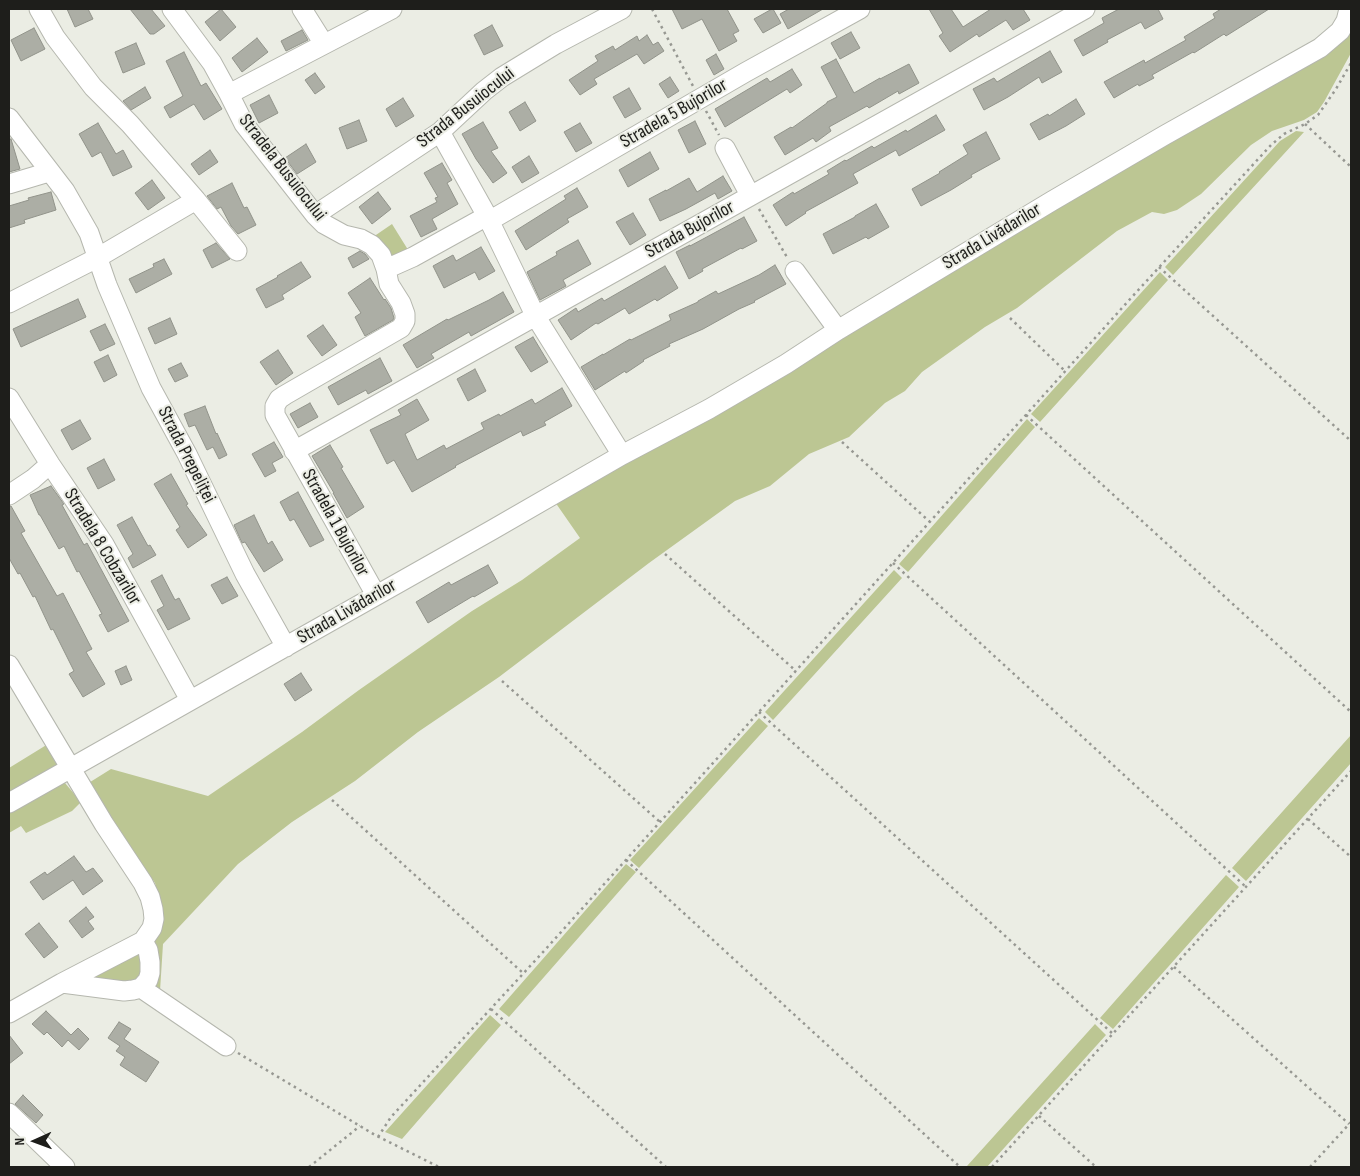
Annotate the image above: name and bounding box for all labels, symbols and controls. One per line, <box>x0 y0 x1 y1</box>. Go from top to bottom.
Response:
street label: Strada Busuiocului <box>413 63 519 153</box>
street label: Stradela 5 Bujorilor <box>616 74 732 154</box>
street label: Stradela Busuiocului <box>233 110 331 226</box>
street label: Strada Bujorilor <box>642 196 738 264</box>
street label: Strada Livădarilor <box>939 199 1045 275</box>
street label: Strada Prepeliței <box>152 403 220 507</box>
street label: Stradela 1 Bujorilor <box>296 465 374 581</box>
street label: Stradela 8 Cobzarilor <box>58 485 146 609</box>
street label: Strada Livădarilor <box>293 574 401 650</box>
north arrow <box>10 1116 60 1166</box>
text: N <box>11 1138 28 1146</box>

